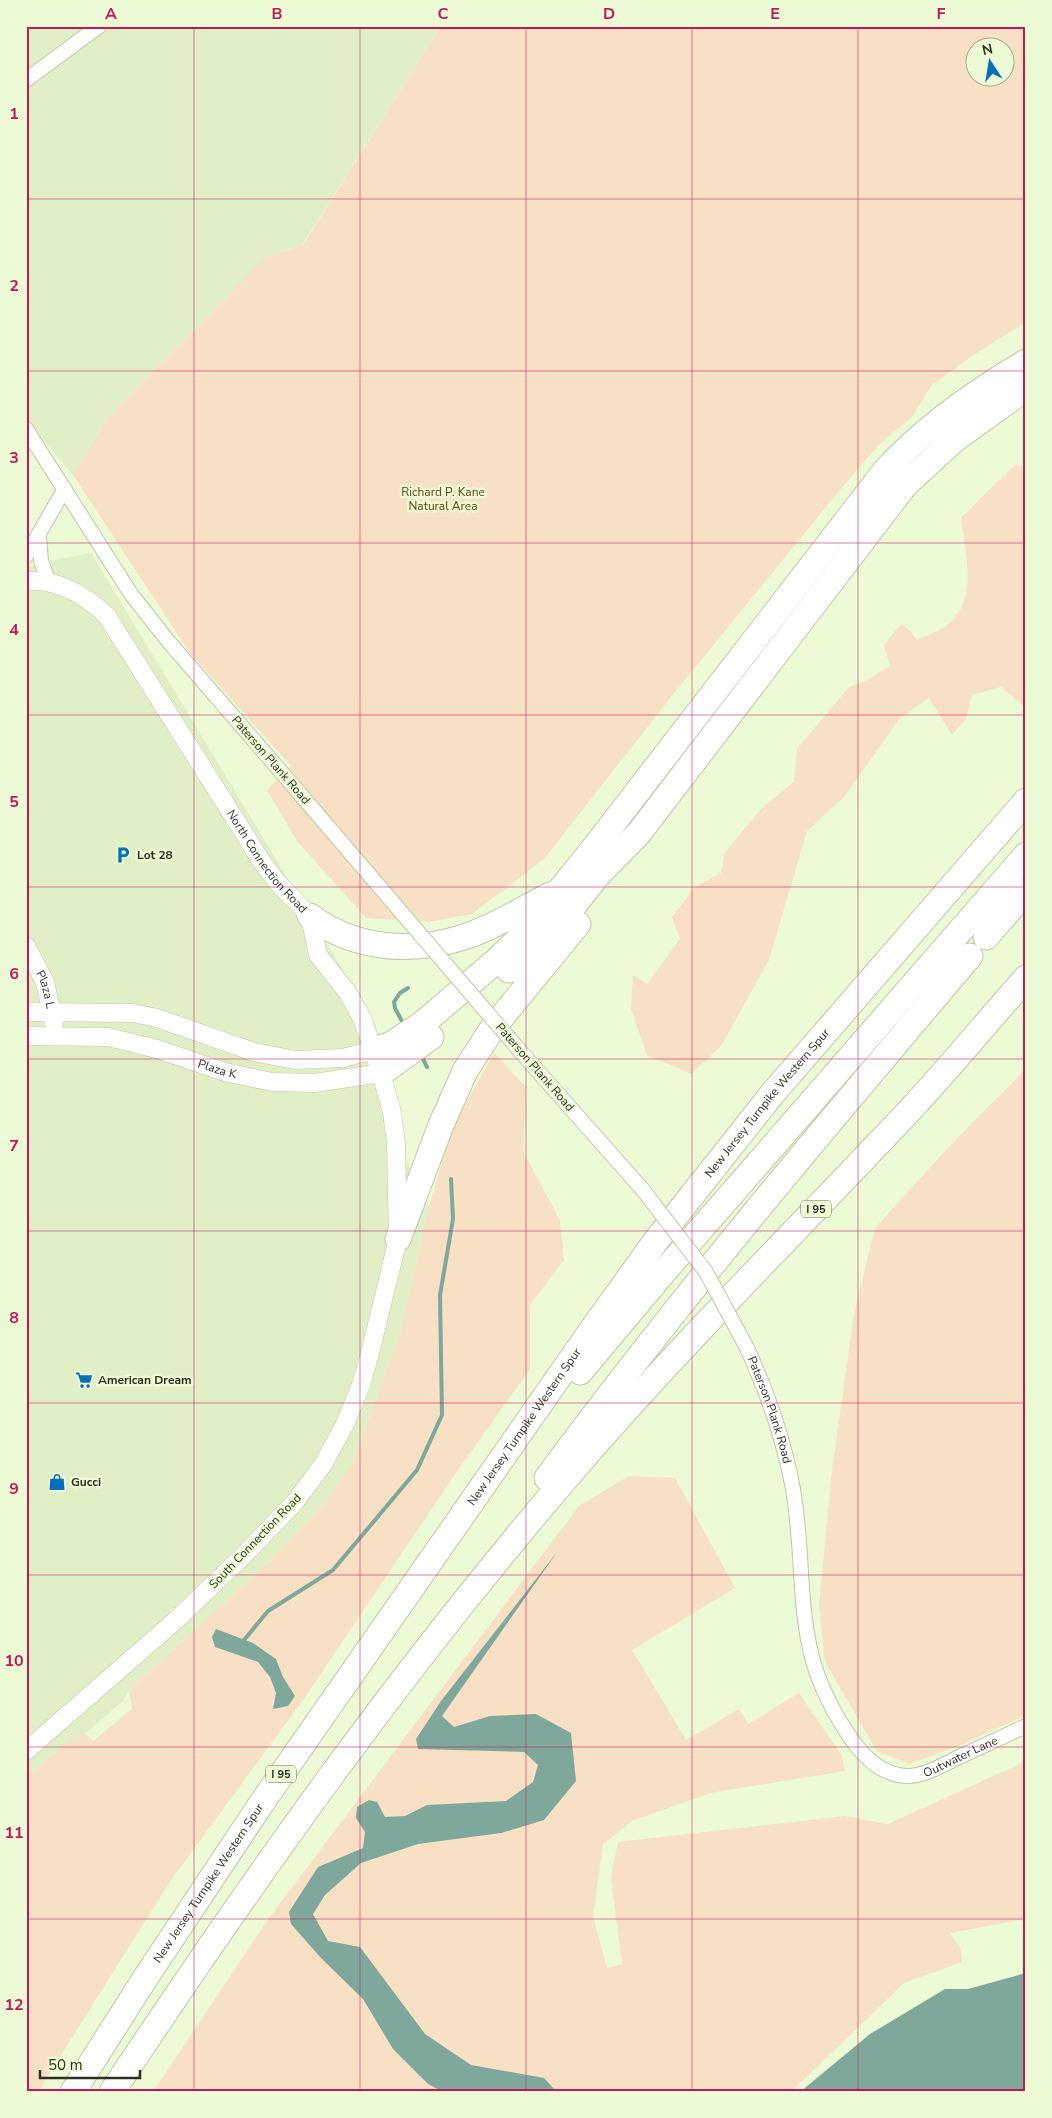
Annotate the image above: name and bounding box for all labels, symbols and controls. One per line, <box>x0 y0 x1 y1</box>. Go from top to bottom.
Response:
text: A <box>105 3 117 25</box>
text: B <box>271 3 283 25</box>
text: C <box>438 3 449 25</box>
text: D <box>603 3 615 25</box>
text: E <box>770 3 780 25</box>
text: F <box>937 3 946 25</box>
north arrow <box>964 38 1014 88</box>
text: N <box>980 39 995 60</box>
text: 1 <box>9 103 19 125</box>
text: 2 <box>9 275 19 297</box>
text: 3 <box>9 447 19 469</box>
park label: Richard P. Kane Natural Area <box>401 484 485 514</box>
text: 4 <box>9 619 19 641</box>
street label: Paterson Plank Road <box>228 712 314 808</box>
text: 5 <box>9 791 19 813</box>
street label: North Connection Road <box>223 807 311 917</box>
parking icon: Lot 28 <box>113 845 133 865</box>
place label: Lot 28 <box>137 847 173 863</box>
text: 6 <box>9 963 19 985</box>
street label: Plaza L <box>32 967 59 1010</box>
street label: Paterson Plank Road <box>492 1019 578 1115</box>
street label: New Jersey Turnpike Western Spur <box>701 1025 834 1181</box>
street label: Plaza K <box>196 1055 239 1082</box>
text: 7 <box>9 1135 19 1157</box>
road number: I 95 <box>801 1200 831 1218</box>
text: 8 <box>9 1307 19 1329</box>
street label: New Jersey Turnpike Western Spur <box>464 1344 585 1509</box>
street label: Paterson Plank Road <box>744 1354 795 1465</box>
supermarket icon: American Dream <box>74 1370 94 1390</box>
place label: American Dream <box>98 1372 192 1388</box>
shop icon: Gucci <box>47 1472 67 1492</box>
place label: Gucci <box>71 1474 101 1490</box>
text: 9 <box>9 1478 19 1500</box>
street label: South Connection Road <box>205 1490 305 1592</box>
text: 10 <box>4 1650 24 1672</box>
street label: Outwater Lane <box>921 1732 1000 1781</box>
road number: I 95 <box>266 1766 296 1782</box>
street label: New Jersey Turnpike Western Spur <box>150 1800 268 1966</box>
text: 11 <box>4 1822 24 1844</box>
text: 12 <box>4 1994 24 2016</box>
scale bar <box>40 2048 140 2080</box>
text: 50 m <box>48 2055 83 2075</box>

